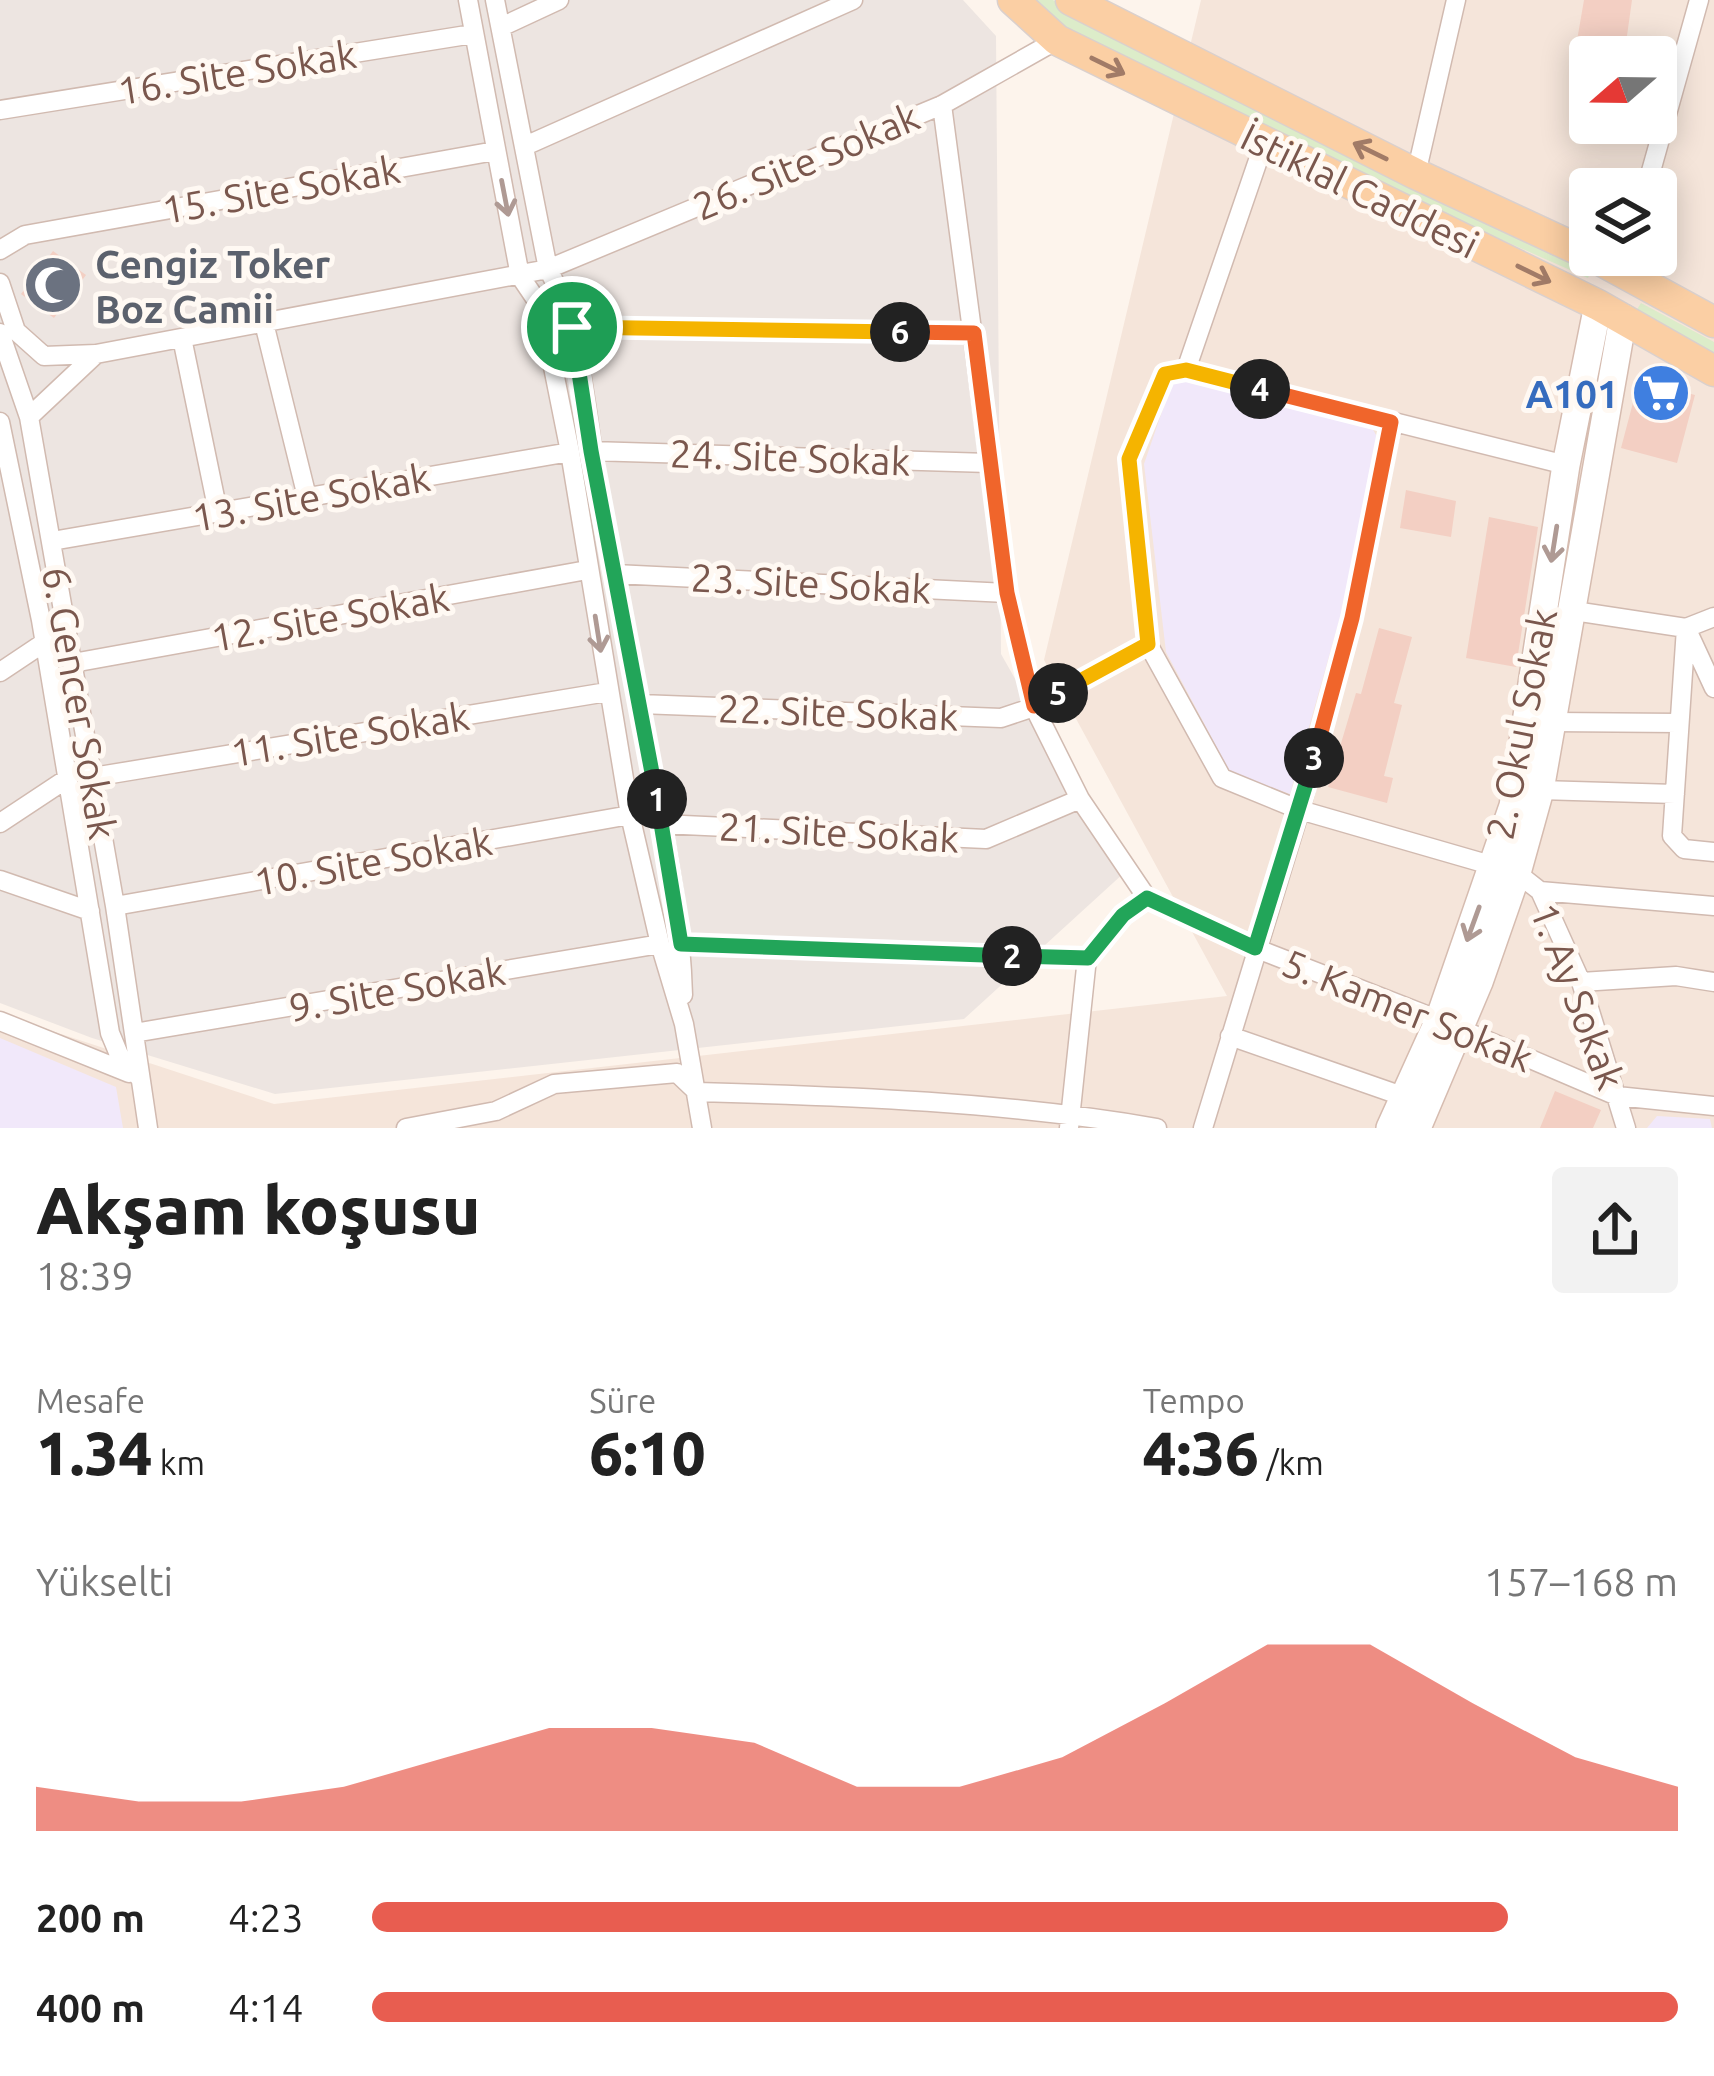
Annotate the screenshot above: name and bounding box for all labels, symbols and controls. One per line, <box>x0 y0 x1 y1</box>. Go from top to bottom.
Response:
street label: 16. Site Sokak <box>115 32 359 112</box>
north arrow <box>1569 36 1677 144</box>
map controls <box>1569 36 1677 276</box>
one-way arrow <box>1090 55 1125 78</box>
street label: 26. Site Sokak <box>687 94 925 228</box>
street label: İstiklal Caddesi <box>1234 114 1486 266</box>
one-way arrow <box>1353 139 1388 162</box>
street label: 15. Site Sokak <box>159 147 403 231</box>
button: layers <box>1569 168 1677 276</box>
one-way arrow <box>495 177 517 216</box>
place label: Cengiz Toker Boz Camii <box>95 242 330 330</box>
mosque icon: Cengiz Toker Boz Camii <box>22 254 84 316</box>
one-way arrow <box>1515 264 1551 286</box>
pin <box>521 276 623 378</box>
icon: arrive <box>539 294 605 360</box>
pin: 6 <box>870 302 930 362</box>
text: 6 <box>891 313 909 350</box>
pin: 4 <box>1230 359 1290 419</box>
supermarket icon: A101 <box>1630 362 1692 424</box>
text: 4 <box>1251 370 1269 407</box>
place label: A101 <box>1526 372 1619 415</box>
street label: 24. Site Sokak <box>669 431 911 483</box>
street label: 13. Site Sokak <box>189 455 433 539</box>
one-way arrow <box>1542 524 1565 563</box>
street label: 23. Site Sokak <box>690 555 932 611</box>
street label: 6. Gencer Sokak <box>35 563 125 843</box>
street label: 12. Site Sokak <box>208 575 452 659</box>
street label: 2. Okul Sokak <box>1478 605 1564 843</box>
one-way arrow <box>587 613 610 652</box>
pin: 5 <box>1028 663 1088 723</box>
text: 5 <box>1049 674 1067 711</box>
street label: 22. Site Sokak <box>717 686 959 738</box>
street label: 11. Site Sokak <box>228 694 472 774</box>
pin: 3 <box>1284 728 1344 788</box>
text: 3 <box>1305 739 1323 776</box>
pin: 1 <box>627 769 687 829</box>
text: 1 <box>648 780 666 817</box>
street label: 21. Site Sokak <box>718 804 960 860</box>
street label: 10. Site Sokak <box>251 819 495 903</box>
street label: 1. Ay Sokak <box>1523 897 1633 1095</box>
one-way arrow <box>1461 905 1482 942</box>
pin: 2 <box>982 926 1042 986</box>
text: 2 <box>1003 937 1021 974</box>
street label: 5. Kamer Sokak <box>1277 940 1539 1080</box>
street label: 9. Site Sokak <box>286 949 508 1029</box>
button: share <box>1552 1167 1678 1293</box>
text: Akşam koşusu <box>36 1172 481 1246</box>
text: 18:39 <box>36 1254 134 1297</box>
text: Mesafe <box>36 1382 145 1419</box>
text: Süre <box>589 1382 656 1419</box>
text: Tempo <box>1143 1382 1245 1419</box>
text: 1.34 <box>36 1419 152 1486</box>
text: 6:10 <box>589 1419 706 1486</box>
text: 4:36 <box>1143 1419 1259 1486</box>
text: km <box>152 1444 205 1481</box>
text: /km <box>1259 1444 1324 1481</box>
text: Yükselti <box>36 1560 173 1603</box>
text: 157–168 m <box>1484 1560 1678 1603</box>
text: 200 m <box>36 1896 145 1939</box>
text: 4:23 <box>228 1896 304 1939</box>
text: 400 m <box>36 1986 145 2029</box>
text: 4:14 <box>228 1986 304 2029</box>

